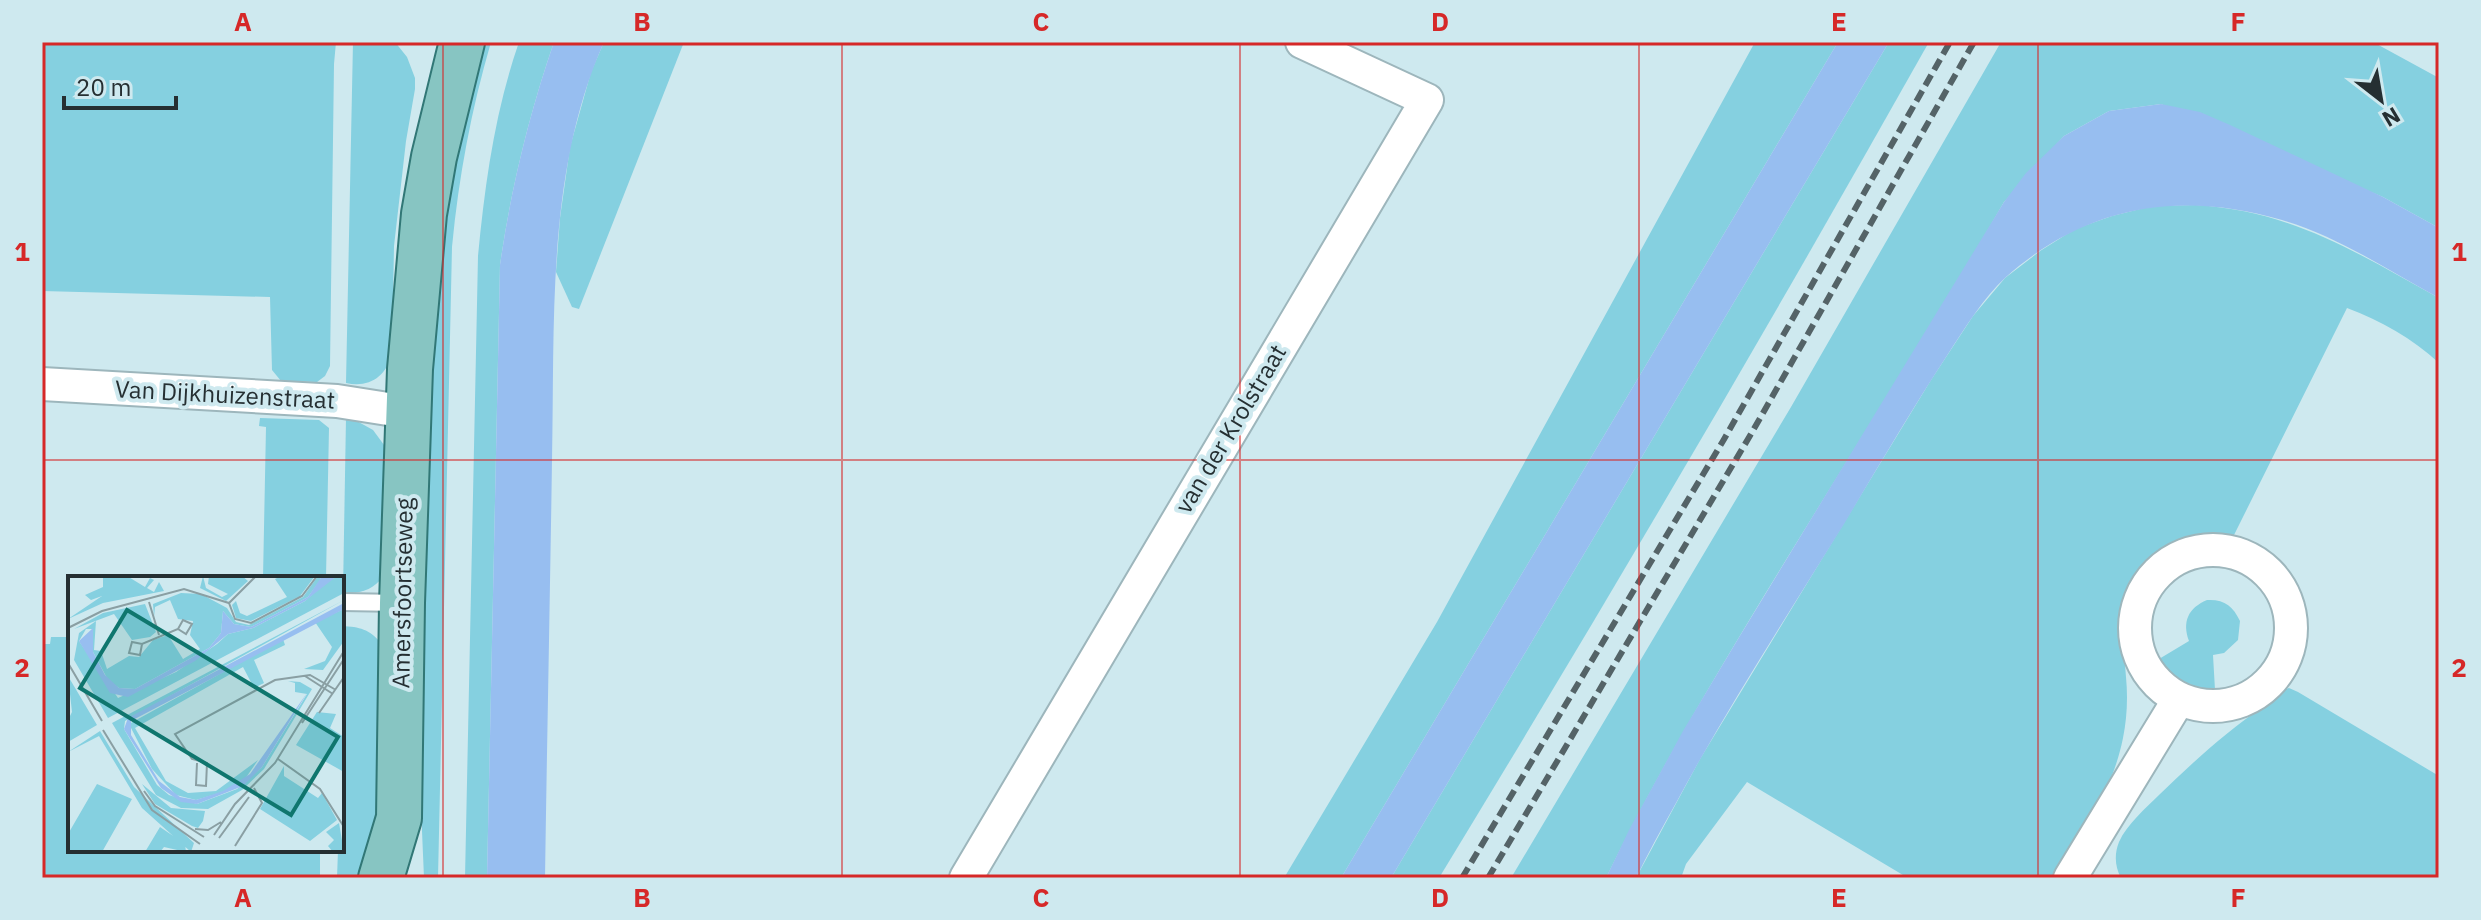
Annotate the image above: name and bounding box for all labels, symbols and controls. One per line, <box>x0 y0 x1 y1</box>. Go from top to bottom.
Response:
text: A <box>234 4 252 38</box>
text: B <box>633 4 651 38</box>
text: C <box>1033 4 1050 38</box>
text: D <box>1431 4 1449 38</box>
text: E <box>1831 4 1847 38</box>
text: F <box>2230 4 2246 38</box>
scale bar <box>64 60 176 110</box>
north arrow <box>2341 60 2421 140</box>
text: 20 m <box>76 71 131 103</box>
text: N <box>2377 101 2406 134</box>
text: 1 <box>14 234 30 268</box>
text: 1 <box>2451 234 2467 268</box>
street label: van der Krolstraat <box>1167 338 1293 519</box>
street label: Van Dijkhuizenstraat <box>114 372 336 416</box>
street label: Amersfoortseweg <box>384 497 420 689</box>
inset map <box>68 576 344 852</box>
text: 2 <box>14 650 30 684</box>
text: 2 <box>2451 650 2467 684</box>
text: A <box>234 880 252 914</box>
text: B <box>633 880 651 914</box>
text: C <box>1033 880 1050 914</box>
text: D <box>1431 880 1449 914</box>
text: E <box>1831 880 1847 914</box>
text: F <box>2230 880 2246 914</box>

